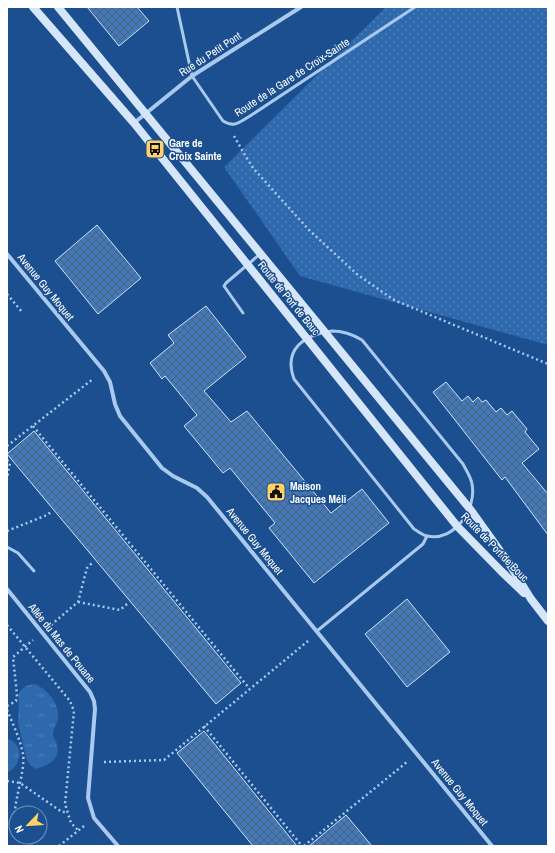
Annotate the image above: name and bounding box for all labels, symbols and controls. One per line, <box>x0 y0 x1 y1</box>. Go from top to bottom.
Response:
street label: Rue du Petit Pont <box>176 28 244 79</box>
street label: Route de la Gare de Croix-Sainte <box>232 35 352 119</box>
place label: Gare de Croix Sainte <box>169 136 222 163</box>
bus stop icon: Gare de Croix Sainte <box>144 138 166 160</box>
street label: Avenue Guy Moquet <box>14 250 78 324</box>
street label: Route de Port de Bouc <box>255 258 323 338</box>
place label: Maison Jacques Méli <box>290 479 346 506</box>
public building icon: Maison Jacques Méli <box>265 481 287 503</box>
street label: Avenue Guy Moquet <box>223 504 287 578</box>
street label: Route de Port de Bouc <box>458 509 532 585</box>
street label: Allée du Mas de Pouane <box>25 600 98 686</box>
street label: Avenue Guy Moquet <box>428 755 492 829</box>
north arrow <box>8 805 48 845</box>
text: N <box>11 823 27 835</box>

